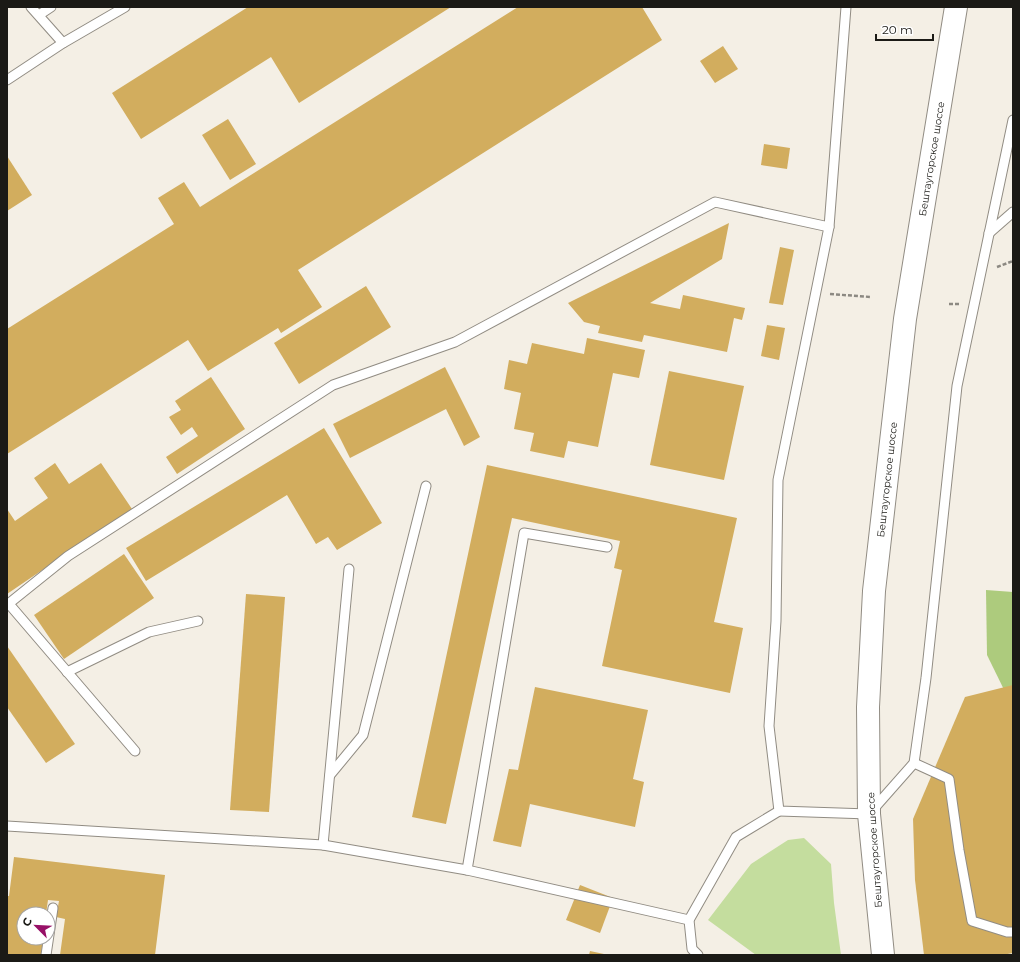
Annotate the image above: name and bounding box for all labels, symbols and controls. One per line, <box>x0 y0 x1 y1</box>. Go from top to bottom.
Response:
scale bar <box>876 16 933 42</box>
text: 20 m <box>882 22 913 37</box>
street label: Бештаугорское шоссе <box>916 100 947 217</box>
street label: Бештаугорское шоссе <box>874 421 900 538</box>
street label: Бештаугорское шоссе <box>864 792 885 908</box>
north arrow <box>16 906 56 946</box>
text: С <box>19 915 35 928</box>

